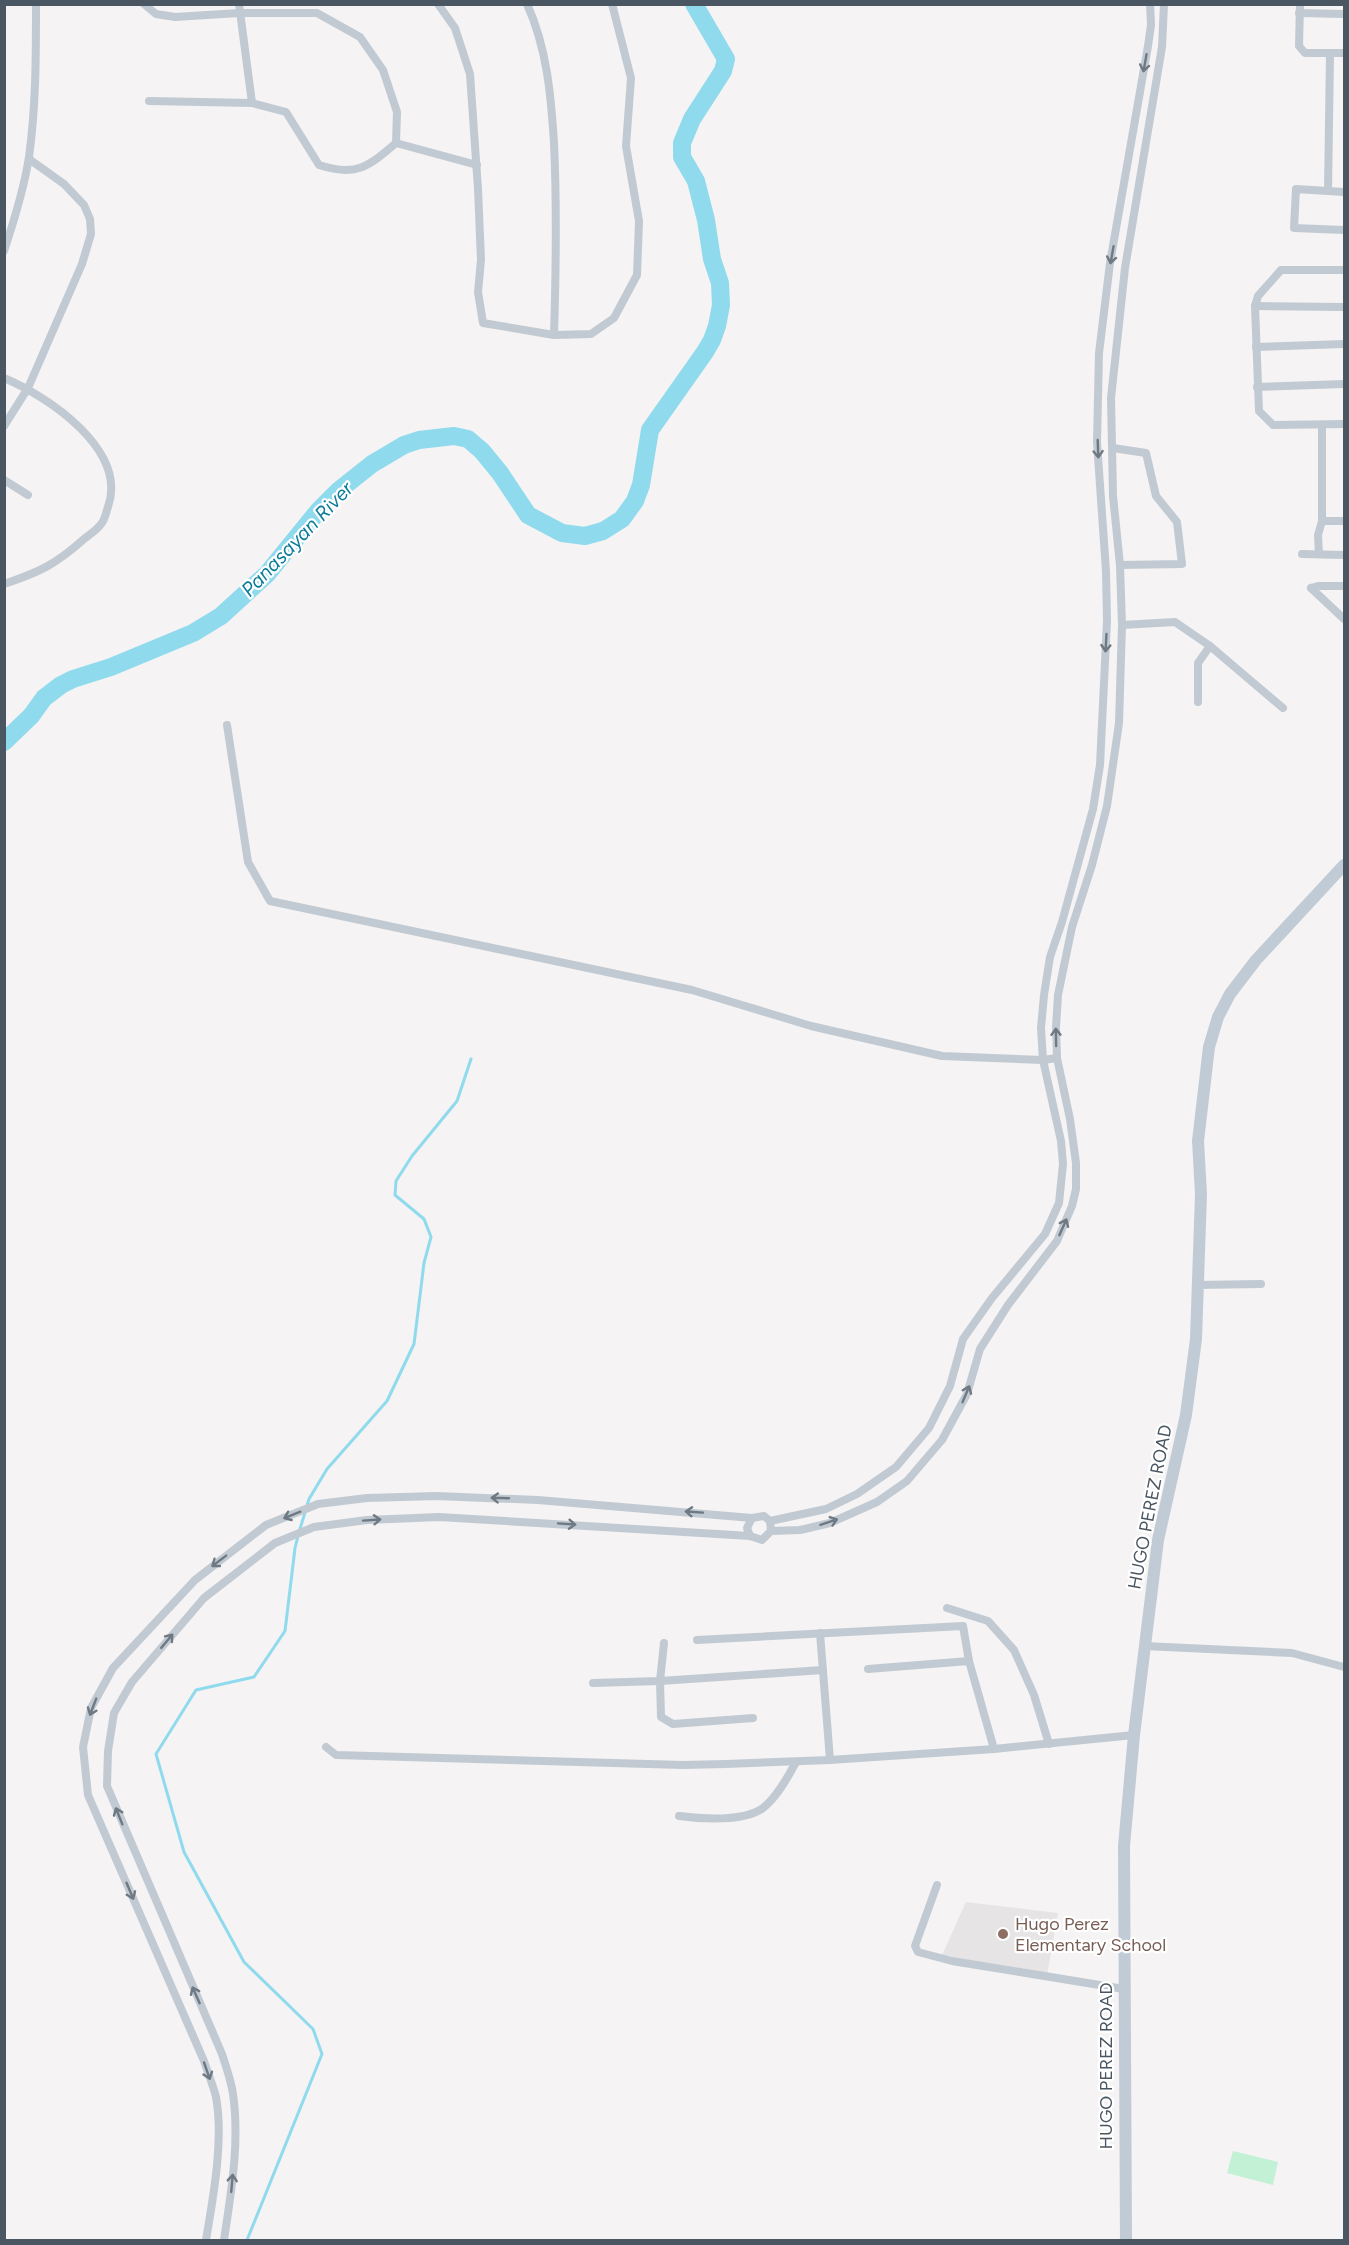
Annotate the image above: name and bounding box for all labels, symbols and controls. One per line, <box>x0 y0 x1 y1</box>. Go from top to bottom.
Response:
one-way arrow <box>1139 52 1150 72</box>
one-way arrow <box>1106 244 1117 264</box>
one-way arrow <box>1092 438 1103 458</box>
water label: Panasayan River <box>236 476 359 601</box>
one-way arrow <box>1100 633 1111 653</box>
one-way arrow <box>1051 1027 1062 1047</box>
one-way arrow <box>1058 1219 1069 1237</box>
one-way arrow <box>961 1385 972 1404</box>
street label: HUGO PEREZ ROAD <box>1123 1423 1177 1591</box>
one-way arrow <box>490 1493 510 1504</box>
one-way arrow <box>685 1506 705 1517</box>
one-way arrow <box>283 1510 302 1521</box>
one-way arrow <box>362 1514 382 1525</box>
one-way arrow <box>819 1516 838 1527</box>
one-way arrow <box>557 1519 577 1530</box>
one-way arrow <box>212 1555 228 1567</box>
one-way arrow <box>160 1634 174 1649</box>
one-way arrow <box>87 1697 98 1715</box>
one-way arrow <box>113 1807 124 1826</box>
one-way arrow <box>125 1882 136 1900</box>
place label: Hugo Perez Elementary School <box>1015 1913 1166 1956</box>
marker: Hugo Perez Elementary School <box>996 1927 1010 1941</box>
street label: HUGO PEREZ ROAD <box>1095 1982 1117 2150</box>
one-way arrow <box>190 1986 201 2004</box>
one-way arrow <box>202 2061 213 2080</box>
one-way arrow <box>227 2173 238 2193</box>

